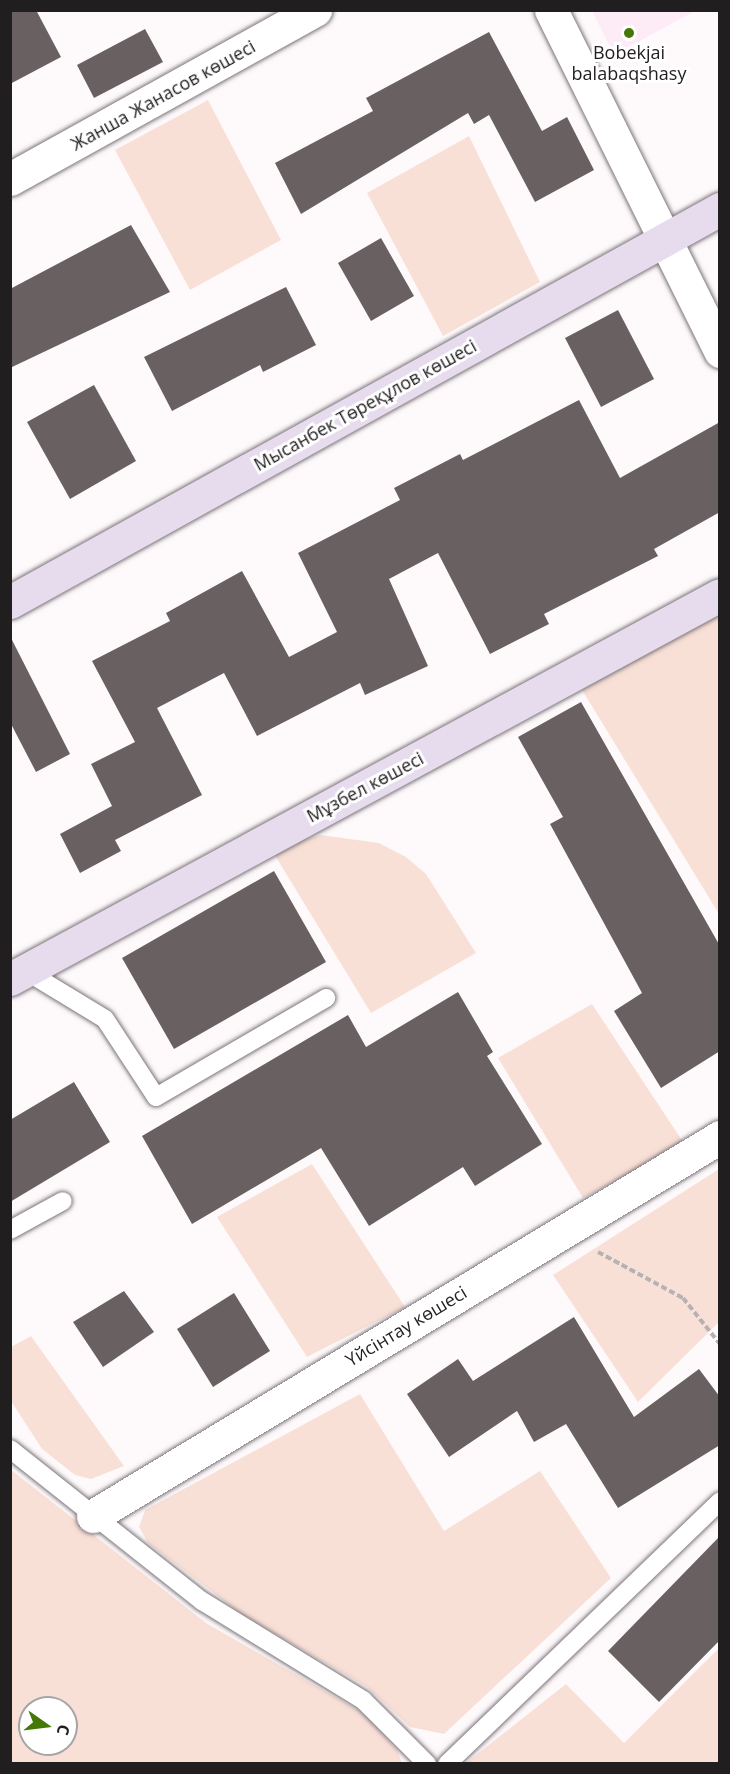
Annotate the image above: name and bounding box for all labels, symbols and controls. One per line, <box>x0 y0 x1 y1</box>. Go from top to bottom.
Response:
marker: Bobekjai balabaqshasy <box>622 26 636 40</box>
street label: Жанша Жанасов көшесі <box>67 35 259 155</box>
place label: Bobekjai balabaqshasy <box>572 42 686 84</box>
street label: Мысанбек Төреқұлов көшесі <box>250 335 480 475</box>
street label: Мұзбел көшесі <box>303 747 427 827</box>
street label: Үйсінтау көшесі <box>341 1281 471 1371</box>
north arrow <box>18 1696 78 1756</box>
text: С <box>52 1722 75 1737</box>

